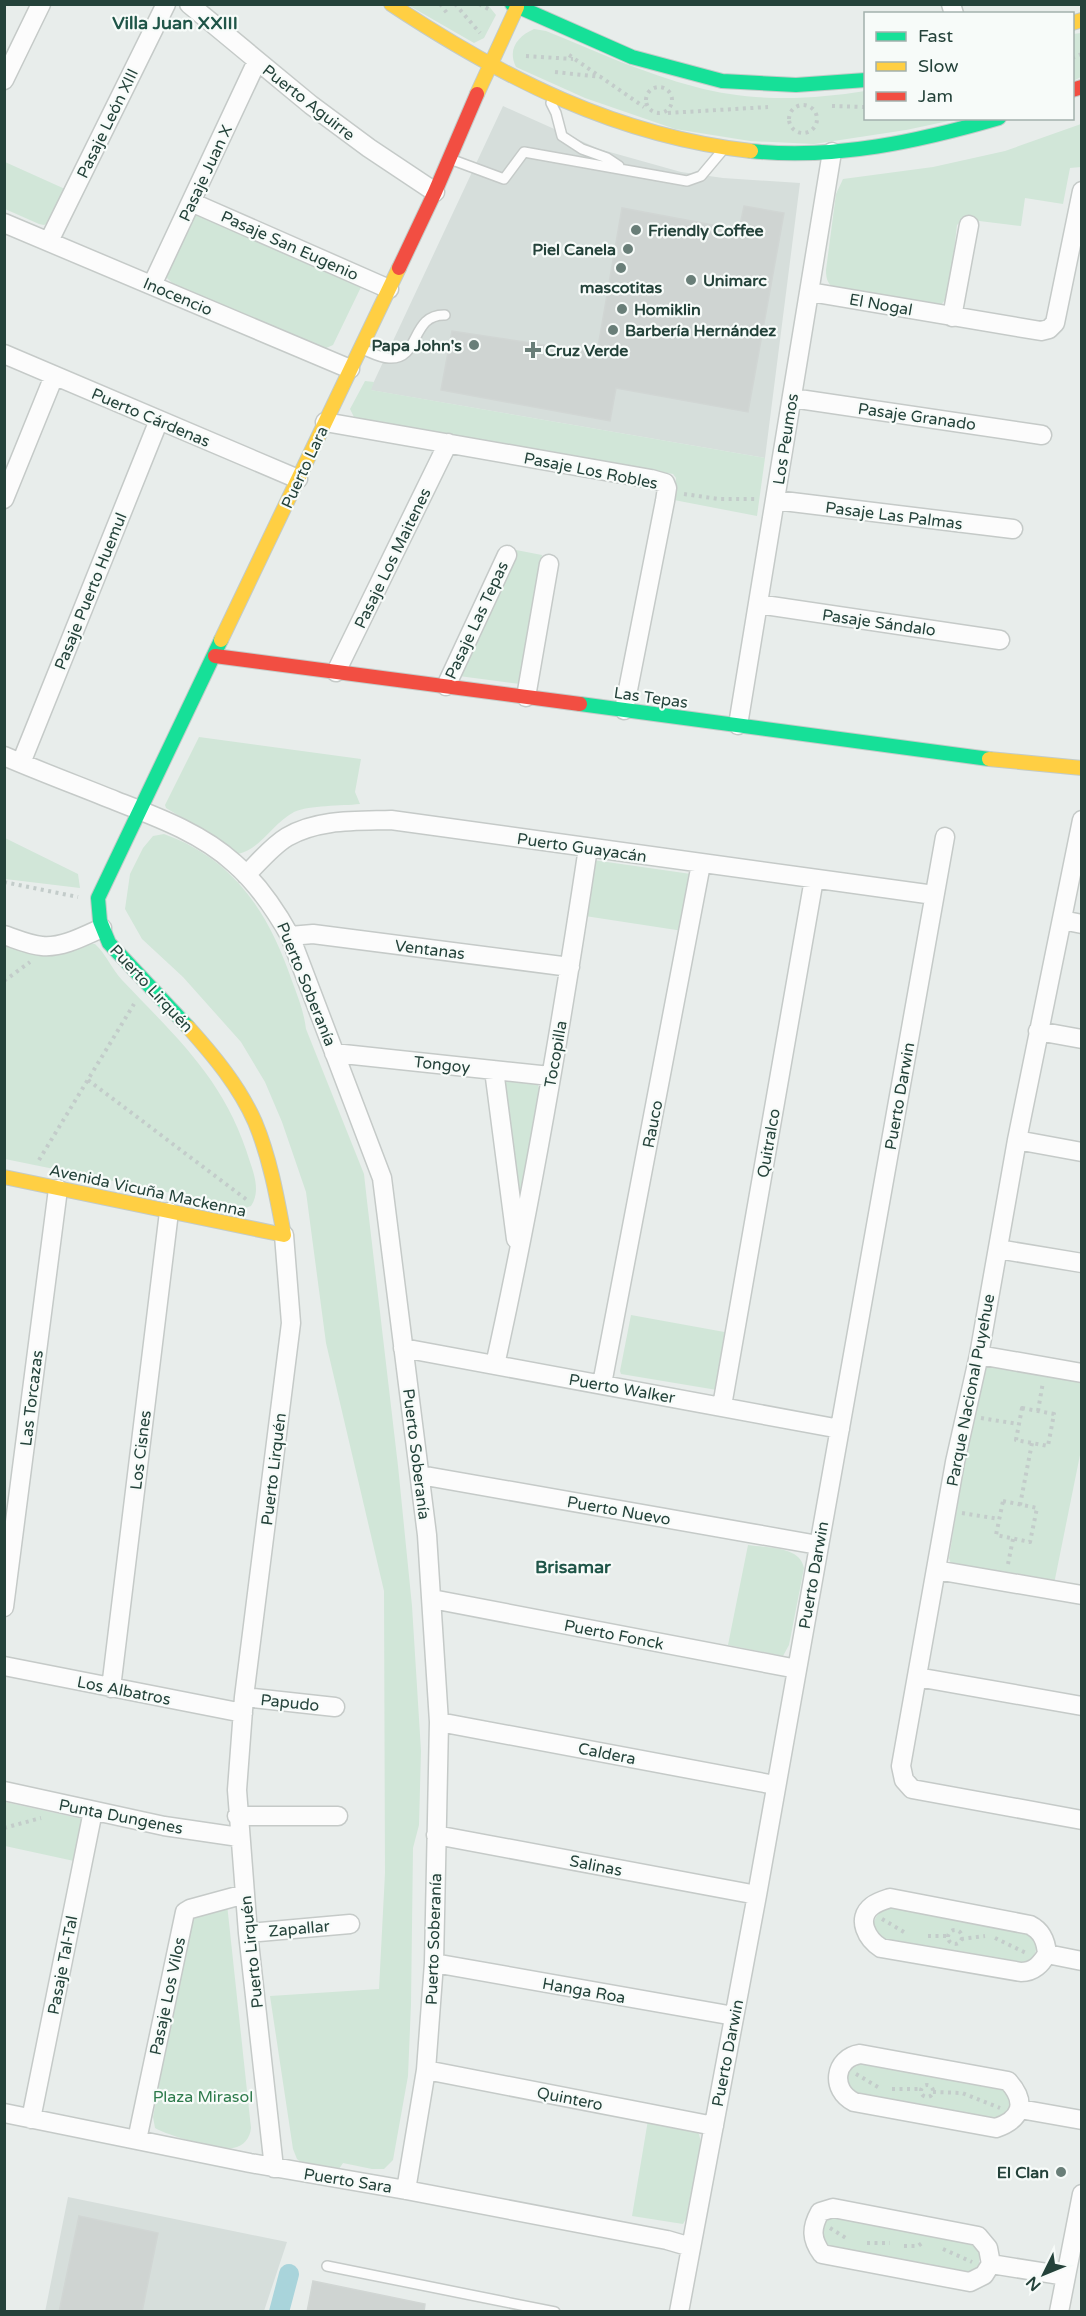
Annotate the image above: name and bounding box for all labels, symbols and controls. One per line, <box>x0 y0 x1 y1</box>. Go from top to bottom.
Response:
district label: Villa Juan XXIII <box>112 12 238 34</box>
legend <box>864 12 1074 120</box>
text: Fast <box>918 25 953 47</box>
text: Slow <box>918 55 959 77</box>
street label: Puerto Aguirre <box>258 60 359 145</box>
street label: Pasaje León XIII <box>73 65 143 182</box>
text: Jam <box>918 85 953 107</box>
street label: Pasaje Juan X <box>175 122 237 225</box>
street label: Pasaje San Eugenio <box>218 207 361 285</box>
place label: Friendly Coffee <box>648 221 764 241</box>
marker: Friendly Coffee <box>629 223 643 237</box>
place label: Piel Canela <box>532 240 616 260</box>
marker: Piel Canela <box>621 242 635 256</box>
marker: mascotitas <box>614 261 628 275</box>
place label: Unimarc <box>703 271 767 291</box>
street label: Inocencio <box>140 273 215 320</box>
marker: Unimarc <box>684 273 698 287</box>
place label: mascotitas <box>580 278 663 298</box>
street label: El Nogal <box>848 290 914 320</box>
place label: Homiklin <box>634 300 701 320</box>
marker: Homiklin <box>615 302 629 316</box>
place label: Barbería Hernández <box>625 321 776 341</box>
marker: Barbería Hernández <box>606 323 620 337</box>
place label: Papa John's <box>372 336 462 356</box>
marker: Papa John's <box>467 338 481 352</box>
place label: Cruz Verde <box>545 341 628 361</box>
marker: Cruz Verde <box>526 343 540 357</box>
street label: Puerto Cárdenas <box>88 384 213 452</box>
street label: Los Peumos <box>769 392 803 486</box>
street label: Pasaje Granado <box>857 399 977 435</box>
street label: Puerto Lara <box>277 423 333 512</box>
street label: Pasaje Los Robles <box>522 448 659 494</box>
street label: Pasaje Los Maitenes <box>350 485 436 632</box>
street label: Pasaje Las Palmas <box>824 498 964 534</box>
street label: Pasaje Puerto Huemul <box>50 510 132 673</box>
street label: Pasaje Las Tepas <box>441 558 513 683</box>
street label: Pasaje Sándalo <box>821 605 937 641</box>
street label: Las Tepas <box>613 683 689 713</box>
street label: Puerto Guayacán <box>516 829 648 867</box>
street label: Puerto Soberanía <box>272 919 340 1049</box>
street label: Ventanas <box>394 936 466 964</box>
street label: Puerto Lirquén <box>105 940 197 1037</box>
street label: Tocopilla <box>540 1019 572 1089</box>
street label: Puerto Darwin <box>881 1041 919 1152</box>
street label: Tongoy <box>413 1052 471 1078</box>
street label: Rauco <box>639 1099 667 1150</box>
street label: Quitralco <box>753 1107 785 1179</box>
street label: Avenida Vicuña Mackenna <box>47 1160 248 1222</box>
street label: Parque Nacional Puyehue <box>943 1292 999 1488</box>
street label: Las Torcazas <box>16 1349 48 1447</box>
street label: Puerto Walker <box>567 1370 677 1408</box>
street label: Puerto Soberanía <box>398 1387 434 1521</box>
street label: Los Cisnes <box>126 1409 156 1491</box>
street label: Puerto Lirquén <box>257 1412 291 1527</box>
street label: Puerto Nuevo <box>565 1492 672 1530</box>
street label: Puerto Darwin <box>795 1520 833 1631</box>
district label: Brisamar <box>535 1556 612 1578</box>
street label: Puerto Fonck <box>562 1616 666 1655</box>
street label: Los Albatros <box>75 1672 172 1710</box>
street label: Papudo <box>260 1690 320 1716</box>
street label: Caldera <box>576 1739 637 1769</box>
street label: Punta Dungenes <box>57 1795 185 1839</box>
street label: Salinas <box>568 1851 624 1881</box>
street label: Puerto Soberanía <box>422 1873 446 2005</box>
street label: Puerto Lirquén <box>236 1895 268 2009</box>
street label: Pasaje Tal-Tal <box>44 1914 82 2017</box>
street label: Zapallar <box>268 1916 331 1942</box>
street label: Pasaje Los Vilos <box>146 1935 190 2057</box>
street label: Hanga Roa <box>541 1974 627 2008</box>
street label: Puerto Darwin <box>708 1998 748 2109</box>
street label: Quintero <box>535 2083 605 2115</box>
park label: Plaza Mirasol <box>153 2087 253 2107</box>
place label: El Clan <box>997 2163 1049 2183</box>
street label: Puerto Sara <box>302 2164 394 2198</box>
marker: El Clan <box>1054 2165 1068 2179</box>
north arrow <box>1014 2244 1074 2304</box>
text: N <box>1022 2272 1045 2295</box>

